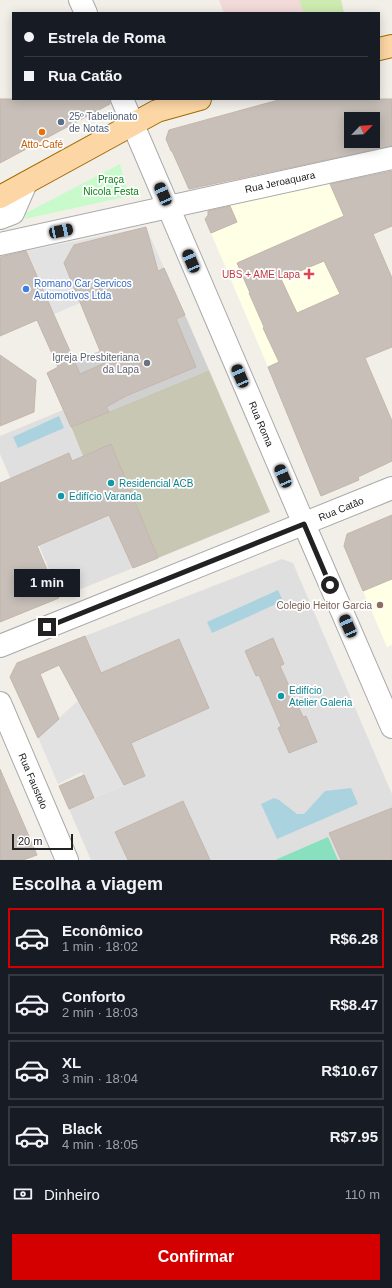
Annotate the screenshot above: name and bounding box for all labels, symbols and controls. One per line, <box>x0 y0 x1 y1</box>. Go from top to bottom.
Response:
text: Estrela de Roma <box>48 29 166 46</box>
text: Rua Catão <box>48 67 122 84</box>
place label: 25º Tabelionato de Notas <box>69 111 138 134</box>
north arrow <box>344 112 380 148</box>
map controls <box>344 112 380 148</box>
marker: 25º Tabelionato de Notas <box>56 117 66 127</box>
marker: Atto-Café <box>37 127 47 137</box>
place label: Atto-Café <box>21 139 64 150</box>
street label: Rua Jeroaquara <box>244 169 317 195</box>
park label: Praça Nicola Festa <box>83 174 139 197</box>
car <box>153 181 173 207</box>
car <box>48 223 74 239</box>
car <box>181 248 201 274</box>
marker: UBS + AME Lapa <box>303 268 315 280</box>
place label: UBS + AME Lapa <box>222 269 300 280</box>
place label: Romano Car Servicos Automotivos Ltda <box>34 278 132 301</box>
marker: Romano Car Servicos Automotivos Ltda <box>21 284 31 294</box>
place label: Igreja Presbiteriana da Lapa <box>52 352 139 375</box>
marker: Igreja Presbiteriana da Lapa <box>142 358 152 368</box>
car <box>230 363 250 389</box>
street label: Rua Roma <box>247 400 276 449</box>
car <box>273 463 293 489</box>
marker: Residencial ACB <box>106 478 116 488</box>
place label: Residencial ACB <box>119 478 194 489</box>
marker: Edifício Varanda <box>56 491 66 501</box>
place label: Edifício Varanda <box>69 491 142 502</box>
street label: Rua Catão <box>317 495 366 523</box>
callout: 1 min <box>14 569 80 597</box>
text: 1 min <box>30 575 64 590</box>
route start <box>321 576 339 594</box>
place label: Colegio Heitor Garcia <box>276 600 372 611</box>
marker: Colegio Heitor Garcia <box>375 600 385 610</box>
car <box>338 613 358 639</box>
route end <box>38 618 56 636</box>
place label: Edifício Atelier Galeria <box>289 685 353 708</box>
marker: Edifício Atelier Galeria <box>276 691 286 701</box>
street label: Rua Faustolo <box>16 751 50 811</box>
scale bar <box>12 832 73 851</box>
text: 20 m <box>18 835 42 847</box>
text: Escolha a viagem <box>12 874 163 894</box>
icon: car <box>14 920 50 956</box>
text: Econômico <box>62 922 143 939</box>
text: R$6.28 <box>330 930 378 947</box>
text: 1 min · 18:02 <box>62 939 138 954</box>
icon: car <box>14 986 50 1022</box>
text: Conforto <box>62 988 125 1005</box>
text: R$8.47 <box>330 996 378 1013</box>
text: 2 min · 18:03 <box>62 1005 138 1020</box>
icon: car <box>14 1052 50 1088</box>
text: XL <box>62 1054 81 1071</box>
text: R$10.67 <box>321 1062 378 1079</box>
text: 3 min · 18:04 <box>62 1071 138 1086</box>
icon: car <box>14 1118 50 1154</box>
text: Black <box>62 1120 102 1137</box>
text: R$7.95 <box>330 1128 378 1145</box>
text: 4 min · 18:05 <box>62 1137 138 1152</box>
icon: cash <box>12 1183 34 1205</box>
text: Dinheiro <box>44 1186 100 1203</box>
text: 110 m <box>345 1187 380 1202</box>
button: Confirmar <box>12 1234 380 1280</box>

